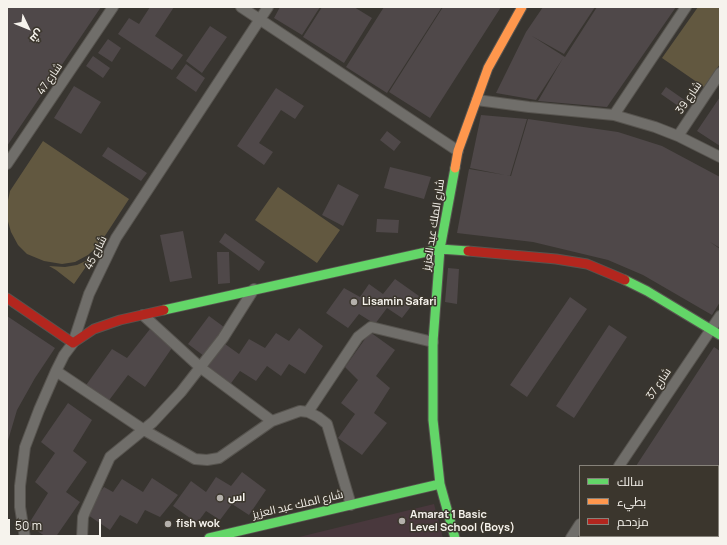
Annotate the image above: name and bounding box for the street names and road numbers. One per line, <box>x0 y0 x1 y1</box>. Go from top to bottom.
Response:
street label: شارع 47 <box>35 61 65 97</box>
street label: شارع 39 <box>673 79 705 117</box>
street label: شارع الملك عبد العزيز <box>420 178 448 272</box>
street label: شارع 45 <box>82 234 110 272</box>
street label: شارع 37 <box>644 366 674 402</box>
street label: شارع الملك عبد العزيز <box>251 488 345 522</box>

